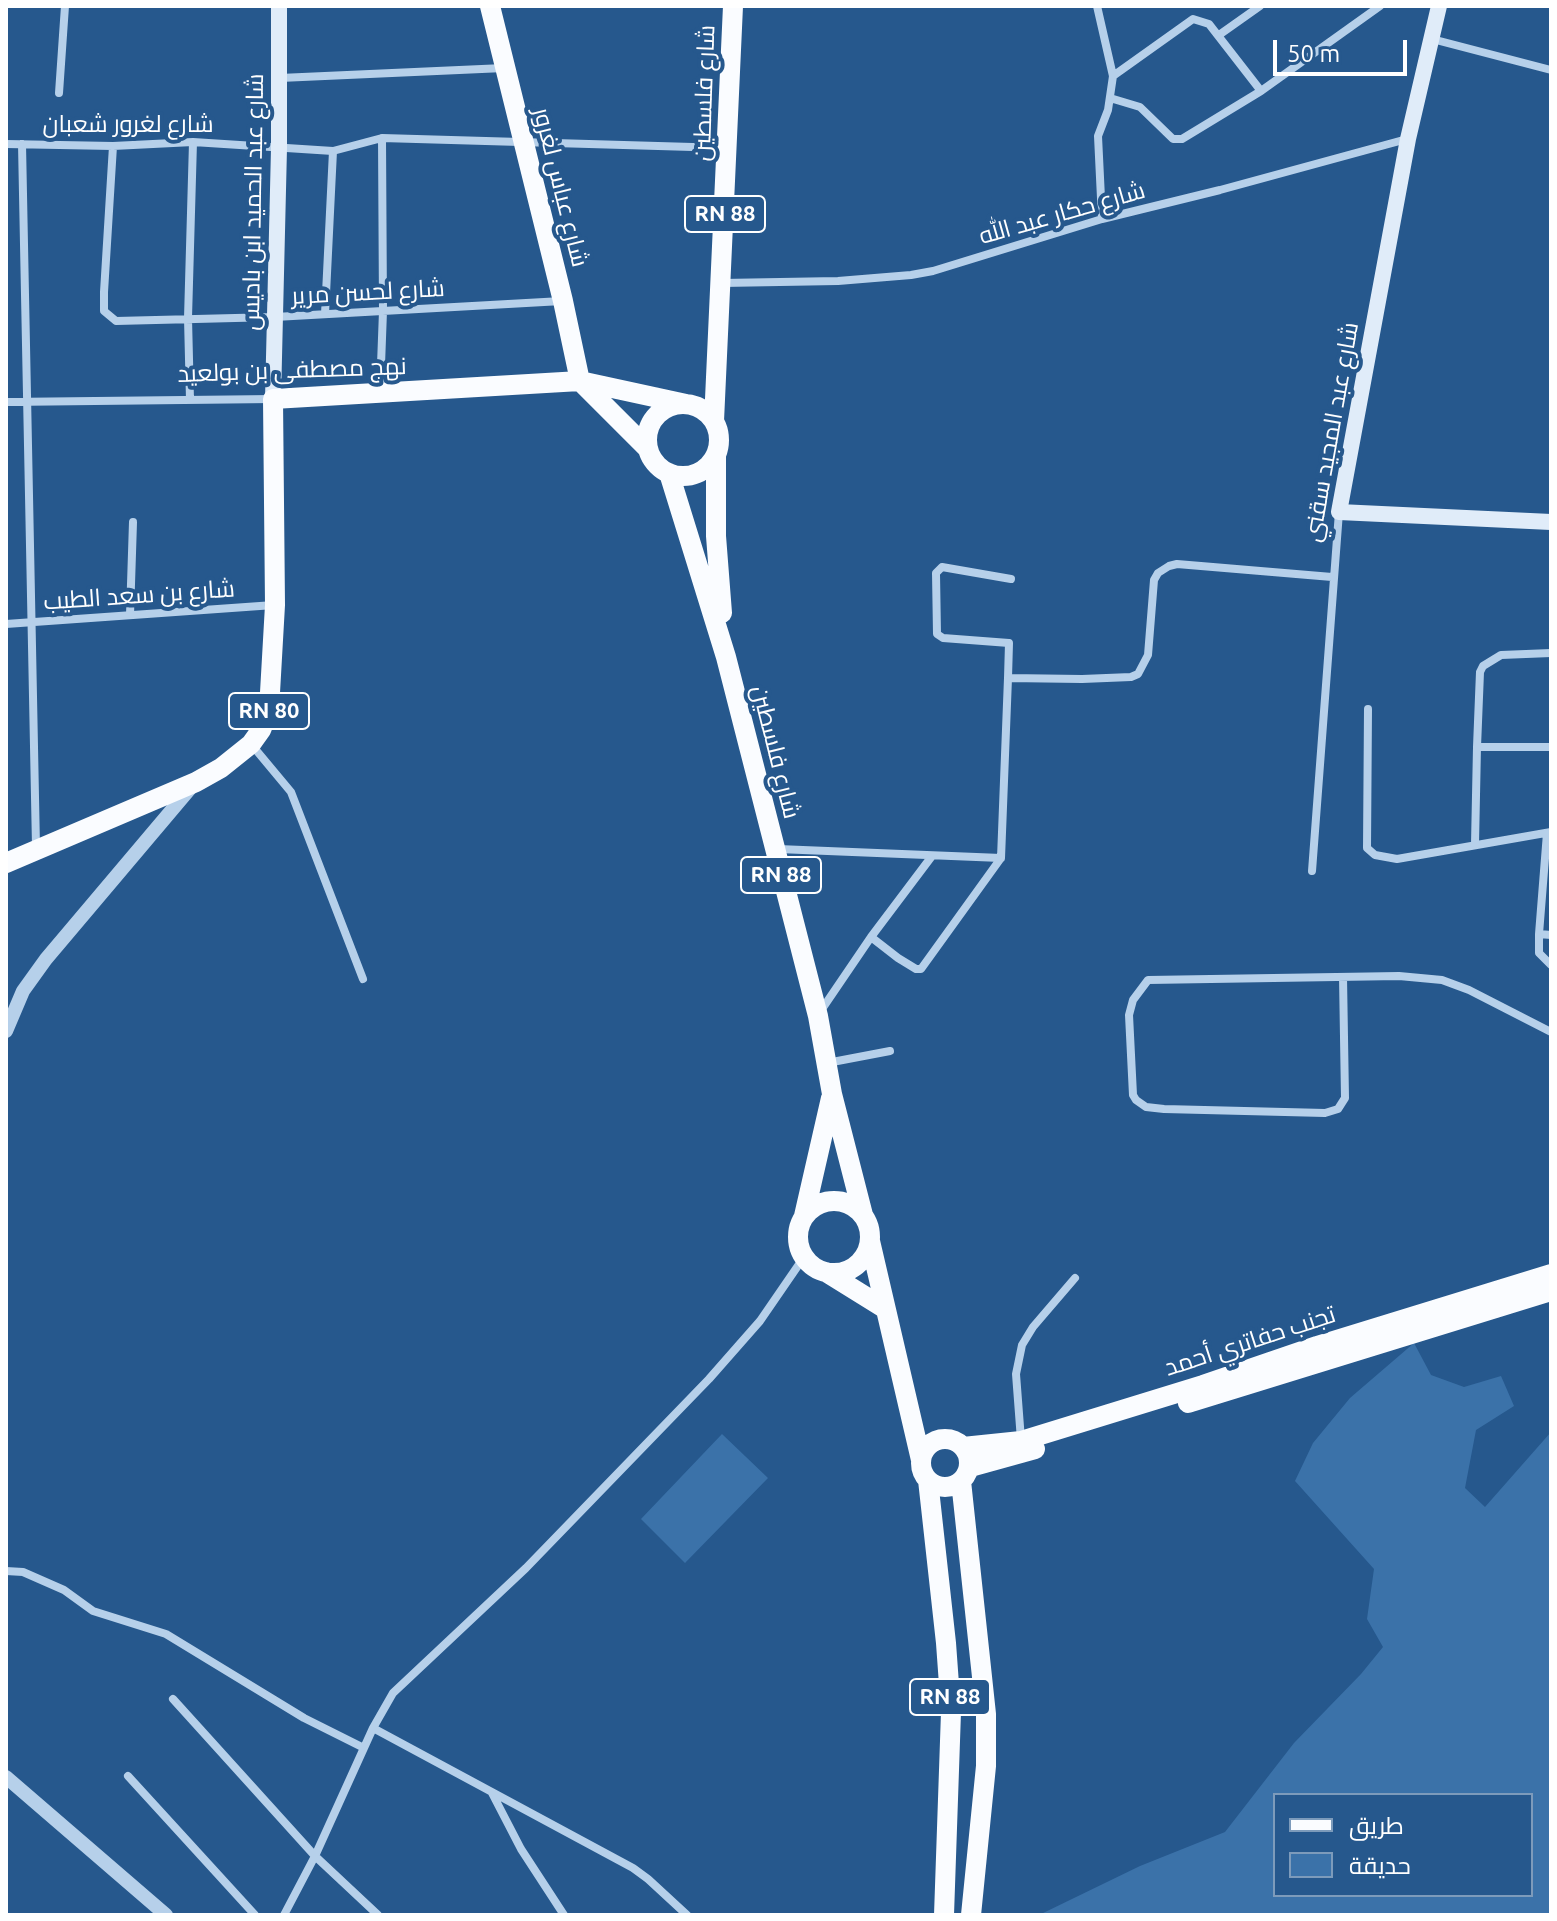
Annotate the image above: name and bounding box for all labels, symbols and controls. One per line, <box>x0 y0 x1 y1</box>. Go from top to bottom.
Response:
street label: شارع فلسطين <box>687 24 721 162</box>
scale bar <box>1277 24 1411 74</box>
text: 50 m <box>1287 40 1340 67</box>
street label: شارع عبد الحميد ابن باديس <box>236 73 270 331</box>
street label: شارع عباس لغرور <box>527 104 595 270</box>
street label: شارع لغرور شعبان <box>42 110 214 138</box>
street label: شارع حكار عبد الله <box>976 176 1148 250</box>
road number: RN 88 <box>685 196 765 232</box>
street label: شارع لحسن مرير <box>291 274 445 310</box>
street label: شارع عبد المجيد سقني <box>1297 320 1365 544</box>
street label: نهج مصطفى بن بولعيد <box>177 352 407 388</box>
street label: شارع بن سعد الطيب <box>42 574 236 616</box>
street label: شارع فلسطين <box>746 682 806 822</box>
road number: RN 80 <box>229 693 309 729</box>
road number: RN 88 <box>741 857 821 893</box>
street label: تجنب حفاتري أحمد <box>1161 1300 1339 1382</box>
road number: RN 88 <box>910 1679 990 1715</box>
legend <box>1273 1793 1533 1897</box>
text: طريق <box>1349 1812 1404 1839</box>
text: حديقة <box>1349 1852 1411 1879</box>

